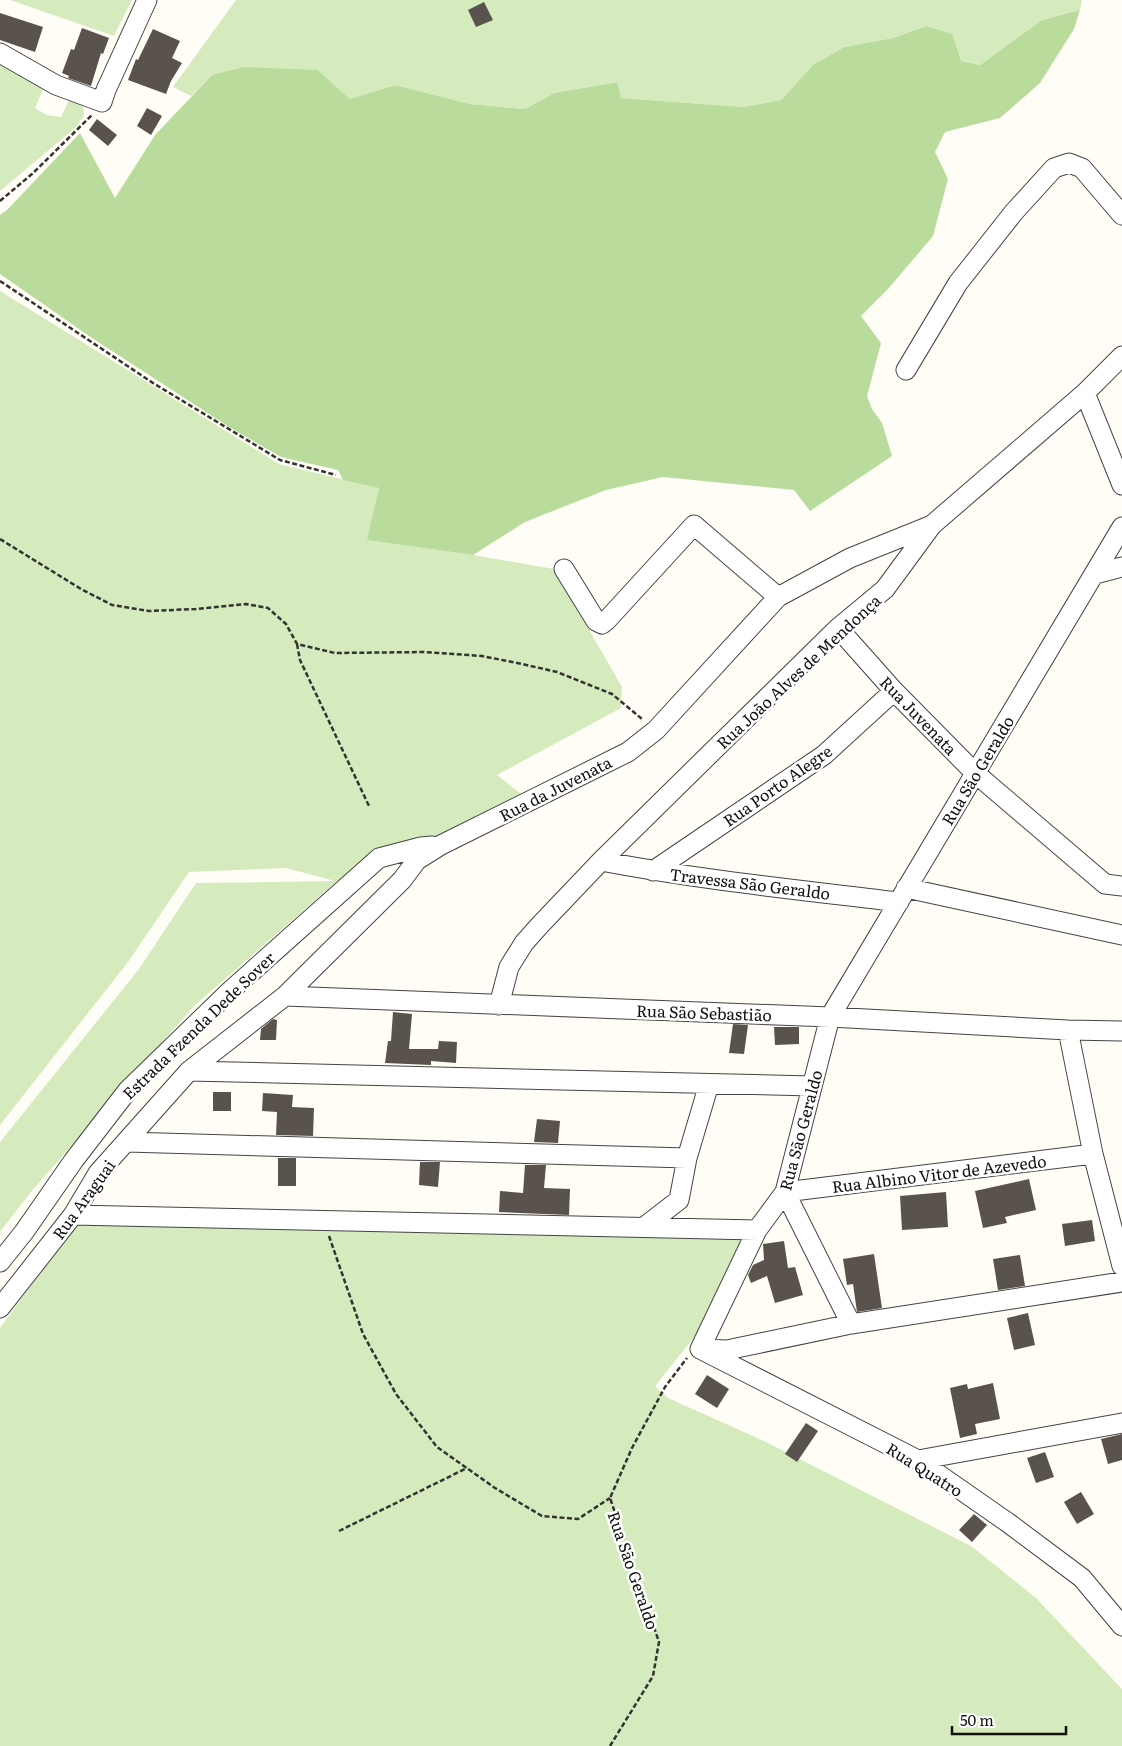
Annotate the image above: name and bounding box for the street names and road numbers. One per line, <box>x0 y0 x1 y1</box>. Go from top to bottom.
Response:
street label: Rua João Alves de Mendonça <box>710 588 886 754</box>
street label: Rua Juvenata <box>875 670 963 760</box>
street label: Rua São Geraldo <box>935 711 1019 829</box>
street label: Rua Porto Alegre <box>718 738 836 832</box>
street label: Rua da Juvenata <box>495 749 616 827</box>
street label: Travessa São Geraldo <box>668 861 832 905</box>
street label: Estrada Fzenda Dede Sover <box>116 945 280 1104</box>
street label: Rua São Sebastião <box>636 998 772 1026</box>
street label: Rua São Geraldo <box>772 1067 828 1193</box>
street label: Rua Albino Vitor de Azevedo <box>830 1148 1048 1198</box>
street label: Rua Araguai <box>46 1154 120 1244</box>
street label: Rua Quatro <box>882 1436 968 1502</box>
street label: Rua São Geraldo <box>602 1508 666 1632</box>

